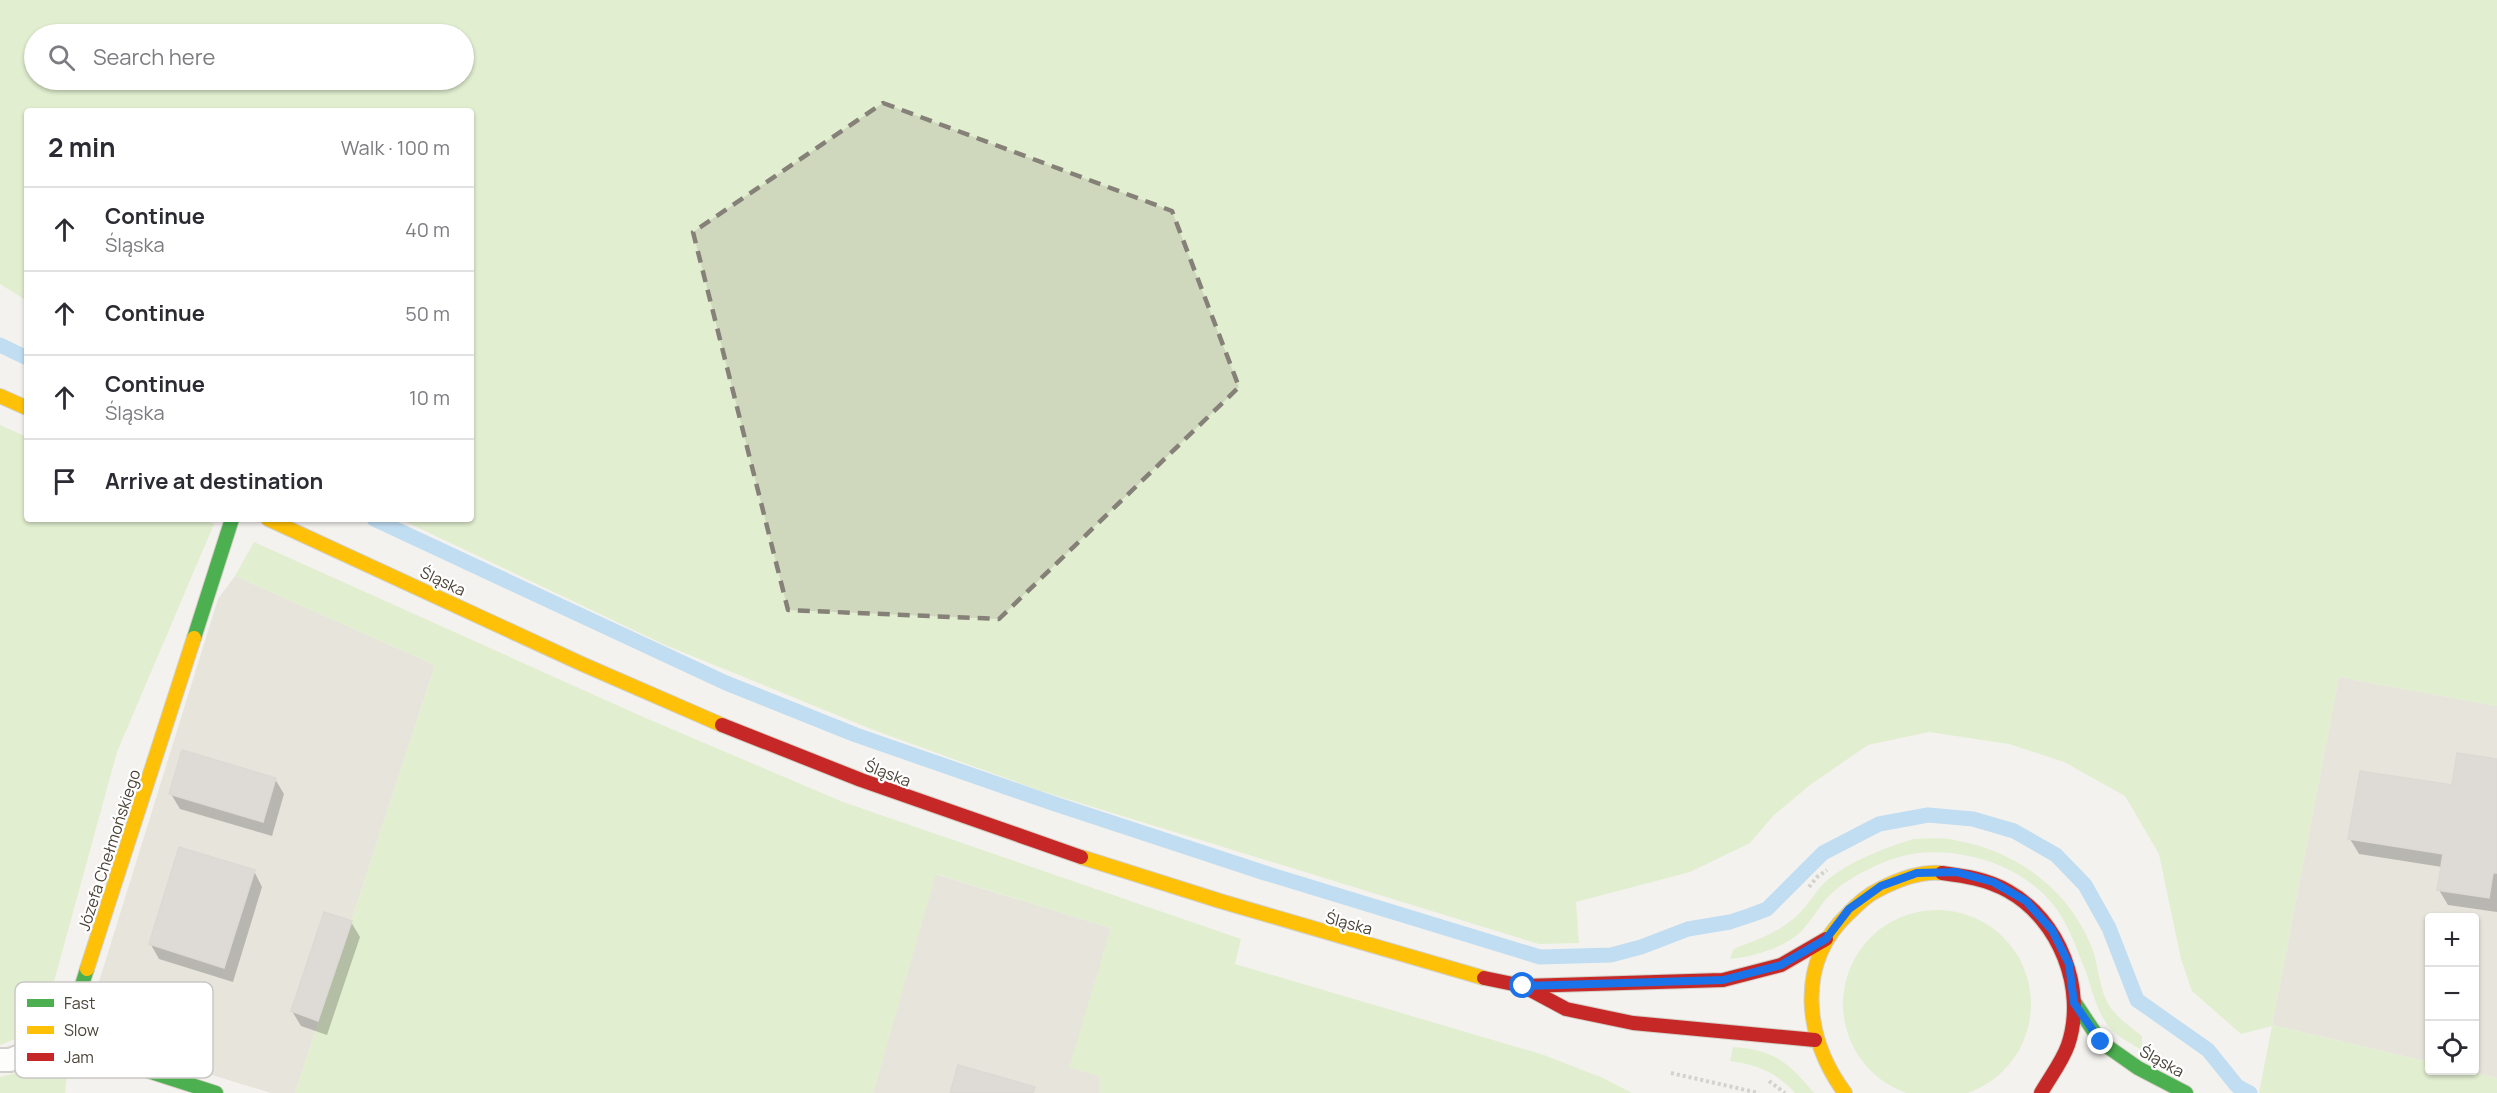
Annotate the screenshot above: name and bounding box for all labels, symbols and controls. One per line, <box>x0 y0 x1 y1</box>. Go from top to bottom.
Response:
search box <box>24 24 474 90</box>
icon: search <box>45 41 78 74</box>
text: Search here <box>93 42 215 72</box>
text: 2 min <box>48 129 116 165</box>
text: Walk · 100 m <box>341 134 450 161</box>
text: Continue <box>105 201 205 231</box>
icon: ahead <box>48 213 81 246</box>
text: 40 m <box>405 216 450 243</box>
text: Śląska <box>105 231 165 258</box>
icon: ahead <box>48 297 81 330</box>
text: Continue <box>105 298 205 328</box>
text: 50 m <box>405 300 450 327</box>
text: Continue <box>105 369 205 399</box>
icon: ahead <box>48 381 81 414</box>
text: 10 m <box>409 384 450 411</box>
text: Śląska <box>105 399 165 426</box>
icon: arrive <box>48 465 81 498</box>
text: Arrive at destination <box>105 466 323 496</box>
street label: Śląska <box>417 561 469 601</box>
street label: Śląska <box>862 754 914 792</box>
street label: Józefa Chełmońskiego <box>73 767 145 933</box>
street label: Śląska <box>1323 906 1375 940</box>
map controls <box>2425 913 2479 1075</box>
button: + <box>2425 913 2479 967</box>
button: − <box>2425 967 2479 1021</box>
route start <box>1509 972 1535 998</box>
legend <box>15 982 213 1078</box>
text: Fast <box>64 992 95 1014</box>
text: Slow <box>64 1019 99 1041</box>
button: locate <box>2425 1021 2479 1075</box>
route end <box>2087 1028 2113 1054</box>
street label: Śląska <box>2136 1040 2188 1082</box>
text: Jam <box>64 1046 94 1068</box>

